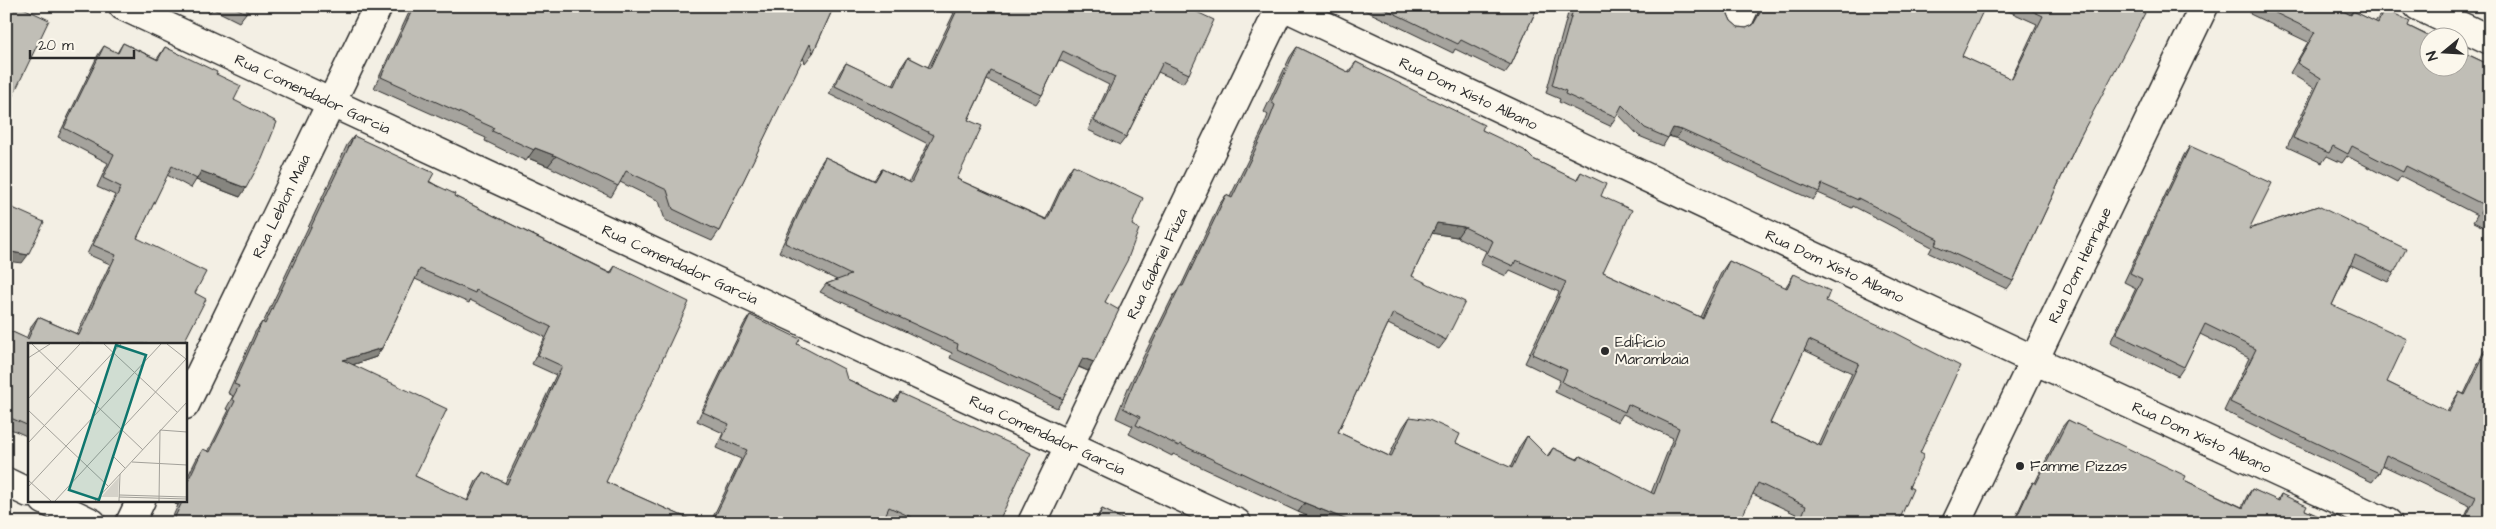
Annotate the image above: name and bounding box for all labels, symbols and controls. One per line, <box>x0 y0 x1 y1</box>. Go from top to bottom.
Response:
scale bar <box>30 28 134 60</box>
north arrow <box>2418 28 2468 78</box>
text: 20 m <box>38 35 74 56</box>
text: N <box>2422 48 2443 63</box>
street label: Rua Comendador Garcia <box>231 49 394 140</box>
street label: Rua Dom Xisto Albano <box>1395 52 1542 136</box>
street label: Rua Leblon Maia <box>248 150 316 262</box>
street label: Rua Gabriel Fiúza <box>1122 204 1193 323</box>
street label: Rua Dom Henrique <box>2043 204 2117 327</box>
street label: Rua Comendador Garcia <box>598 220 762 310</box>
street label: Rua Dom Xisto Albano <box>1762 225 1908 309</box>
place label: Edifício Marambaia <box>1615 332 1689 370</box>
inset map <box>28 343 186 502</box>
marker: Edifício Marambaia <box>1599 345 1611 357</box>
street label: Rua Comendador Garcia <box>966 390 1129 481</box>
street label: Rua Dom Xisto Albano <box>2129 397 2275 479</box>
place label: Famme Pizzas <box>2030 456 2128 477</box>
marker: Famme Pizzas <box>2014 460 2026 472</box>

